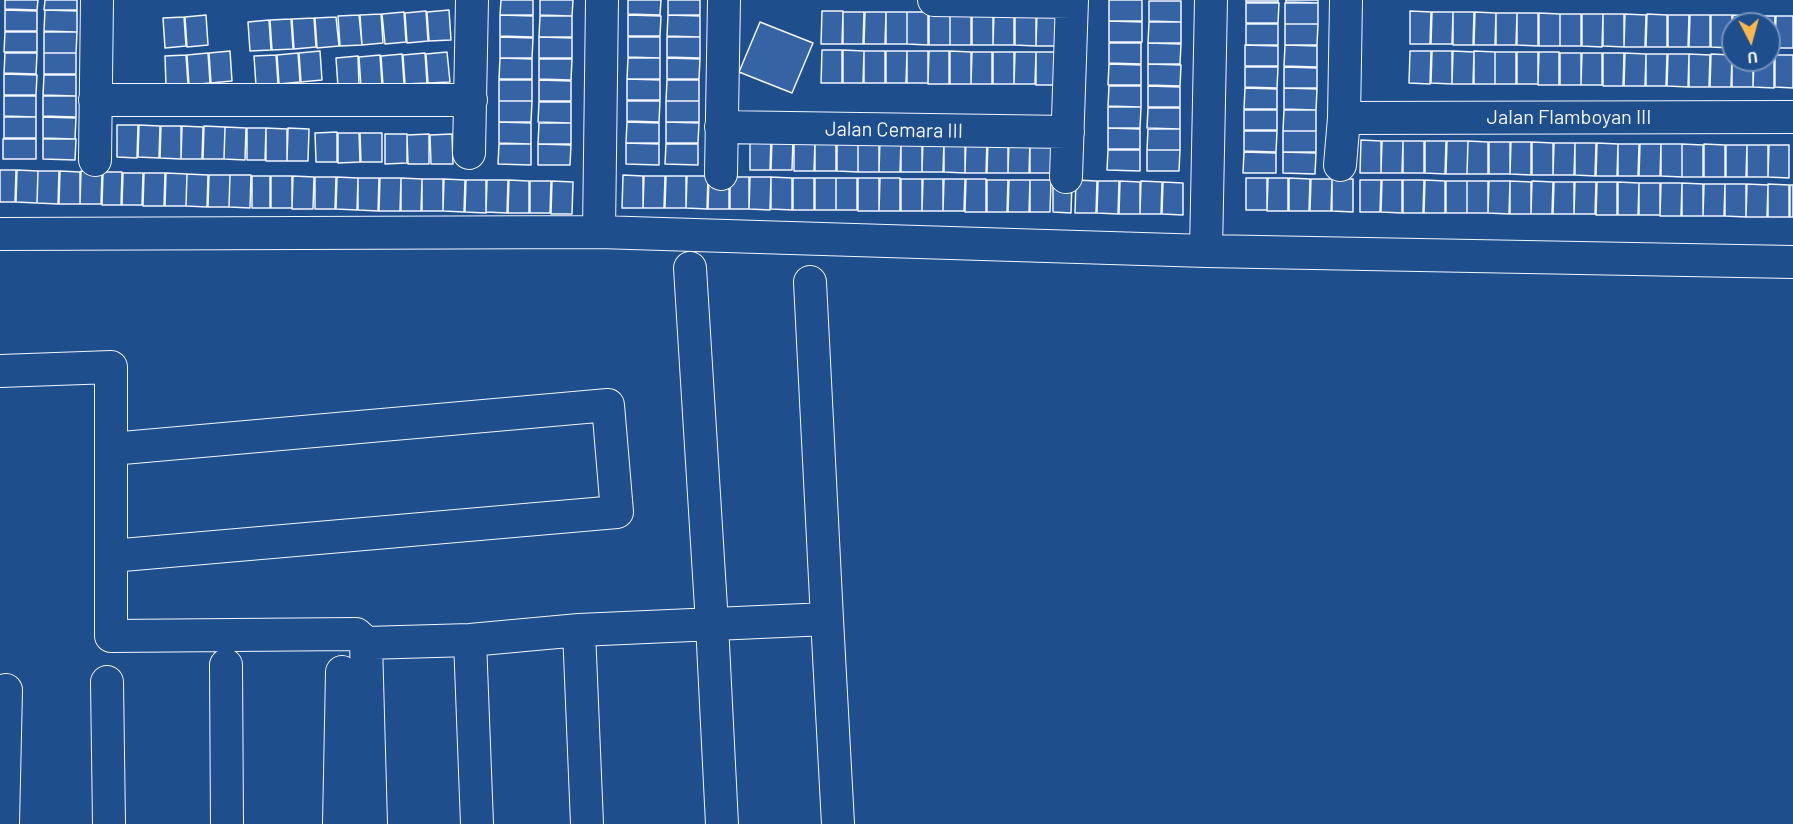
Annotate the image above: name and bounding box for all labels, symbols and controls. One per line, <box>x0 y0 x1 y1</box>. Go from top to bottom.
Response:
north arrow <box>1721 12 1781 72</box>
text: U <box>1747 48 1759 68</box>
street label: Jalan Flamboyan III <box>1487 105 1651 129</box>
street label: Jalan Cemara III <box>825 117 963 143</box>

